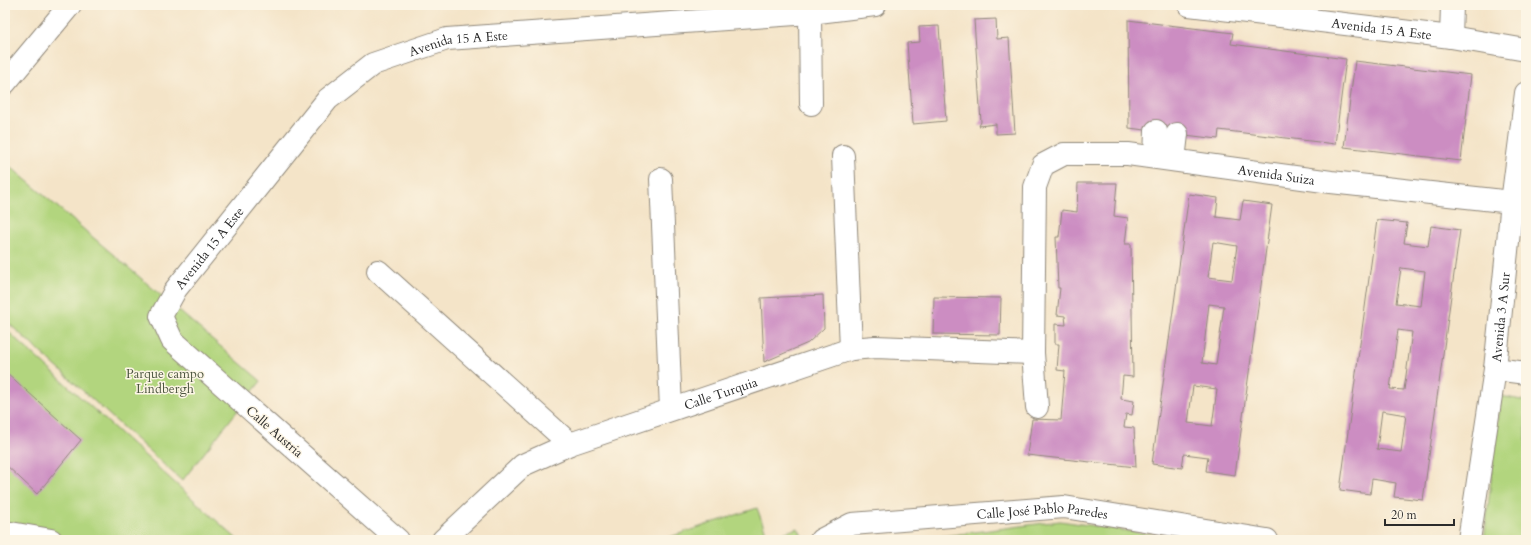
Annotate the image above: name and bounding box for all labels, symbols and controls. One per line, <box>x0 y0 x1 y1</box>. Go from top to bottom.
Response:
street label: Avenida 15 A Este <box>1330 14 1433 45</box>
street label: Avenida 15 A Este <box>407 27 509 61</box>
street label: Avenida Suiza <box>1237 161 1316 190</box>
street label: Avenida 15 A Este <box>171 203 248 293</box>
street label: Avenida 3 A Sur <box>1488 271 1515 363</box>
park label: Parque campo Lindbergh <box>126 365 204 398</box>
street label: Calle Turquia <box>682 373 760 415</box>
street label: Calle Austria <box>242 402 307 462</box>
street label: Calle José Pablo Paredes <box>976 499 1109 524</box>
scale bar <box>1385 501 1454 527</box>
text: 20 m <box>1391 507 1418 523</box>

